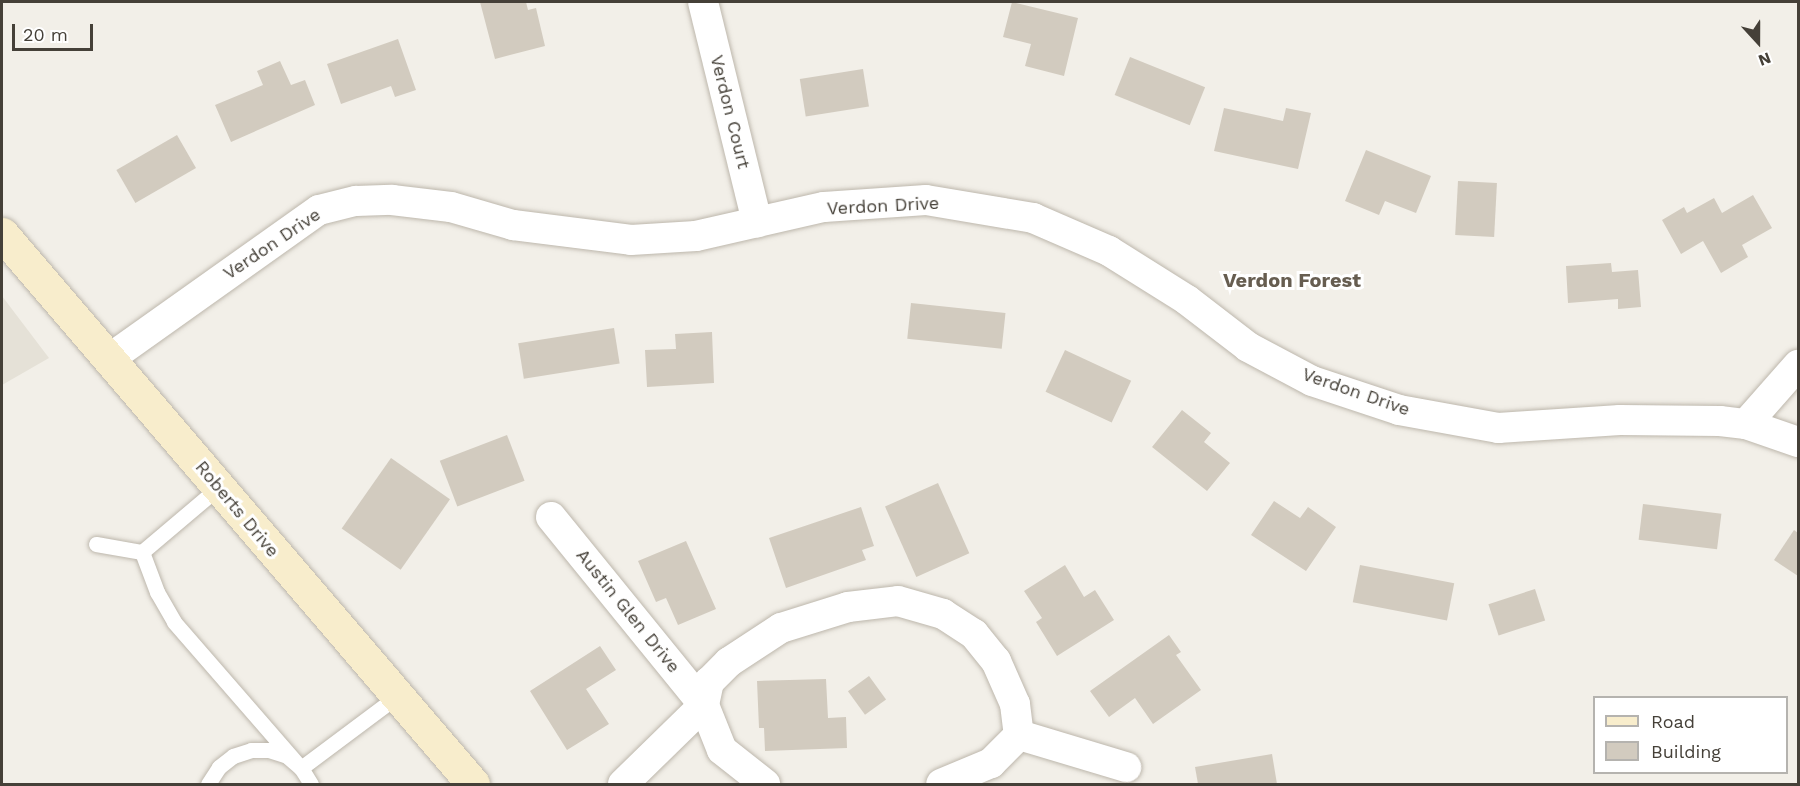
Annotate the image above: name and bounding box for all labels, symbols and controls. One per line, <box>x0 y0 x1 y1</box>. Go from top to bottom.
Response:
scale bar <box>15 12 96 50</box>
north arrow <box>1728 12 1788 72</box>
text: 20 m <box>23 24 68 45</box>
text: N <box>1756 48 1774 70</box>
street label: Verdon Court <box>705 53 755 171</box>
street label: Verdon Drive <box>826 192 940 220</box>
street label: Verdon Drive <box>219 204 325 284</box>
district label: Verdon Forest <box>1223 268 1361 292</box>
street label: Verdon Drive <box>1299 363 1413 421</box>
street label: Roberts Drive <box>191 457 283 561</box>
street label: Austin Glen Drive <box>571 545 685 677</box>
legend <box>1593 696 1788 774</box>
text: Road <box>1651 711 1695 732</box>
text: Building <box>1651 741 1721 762</box>

